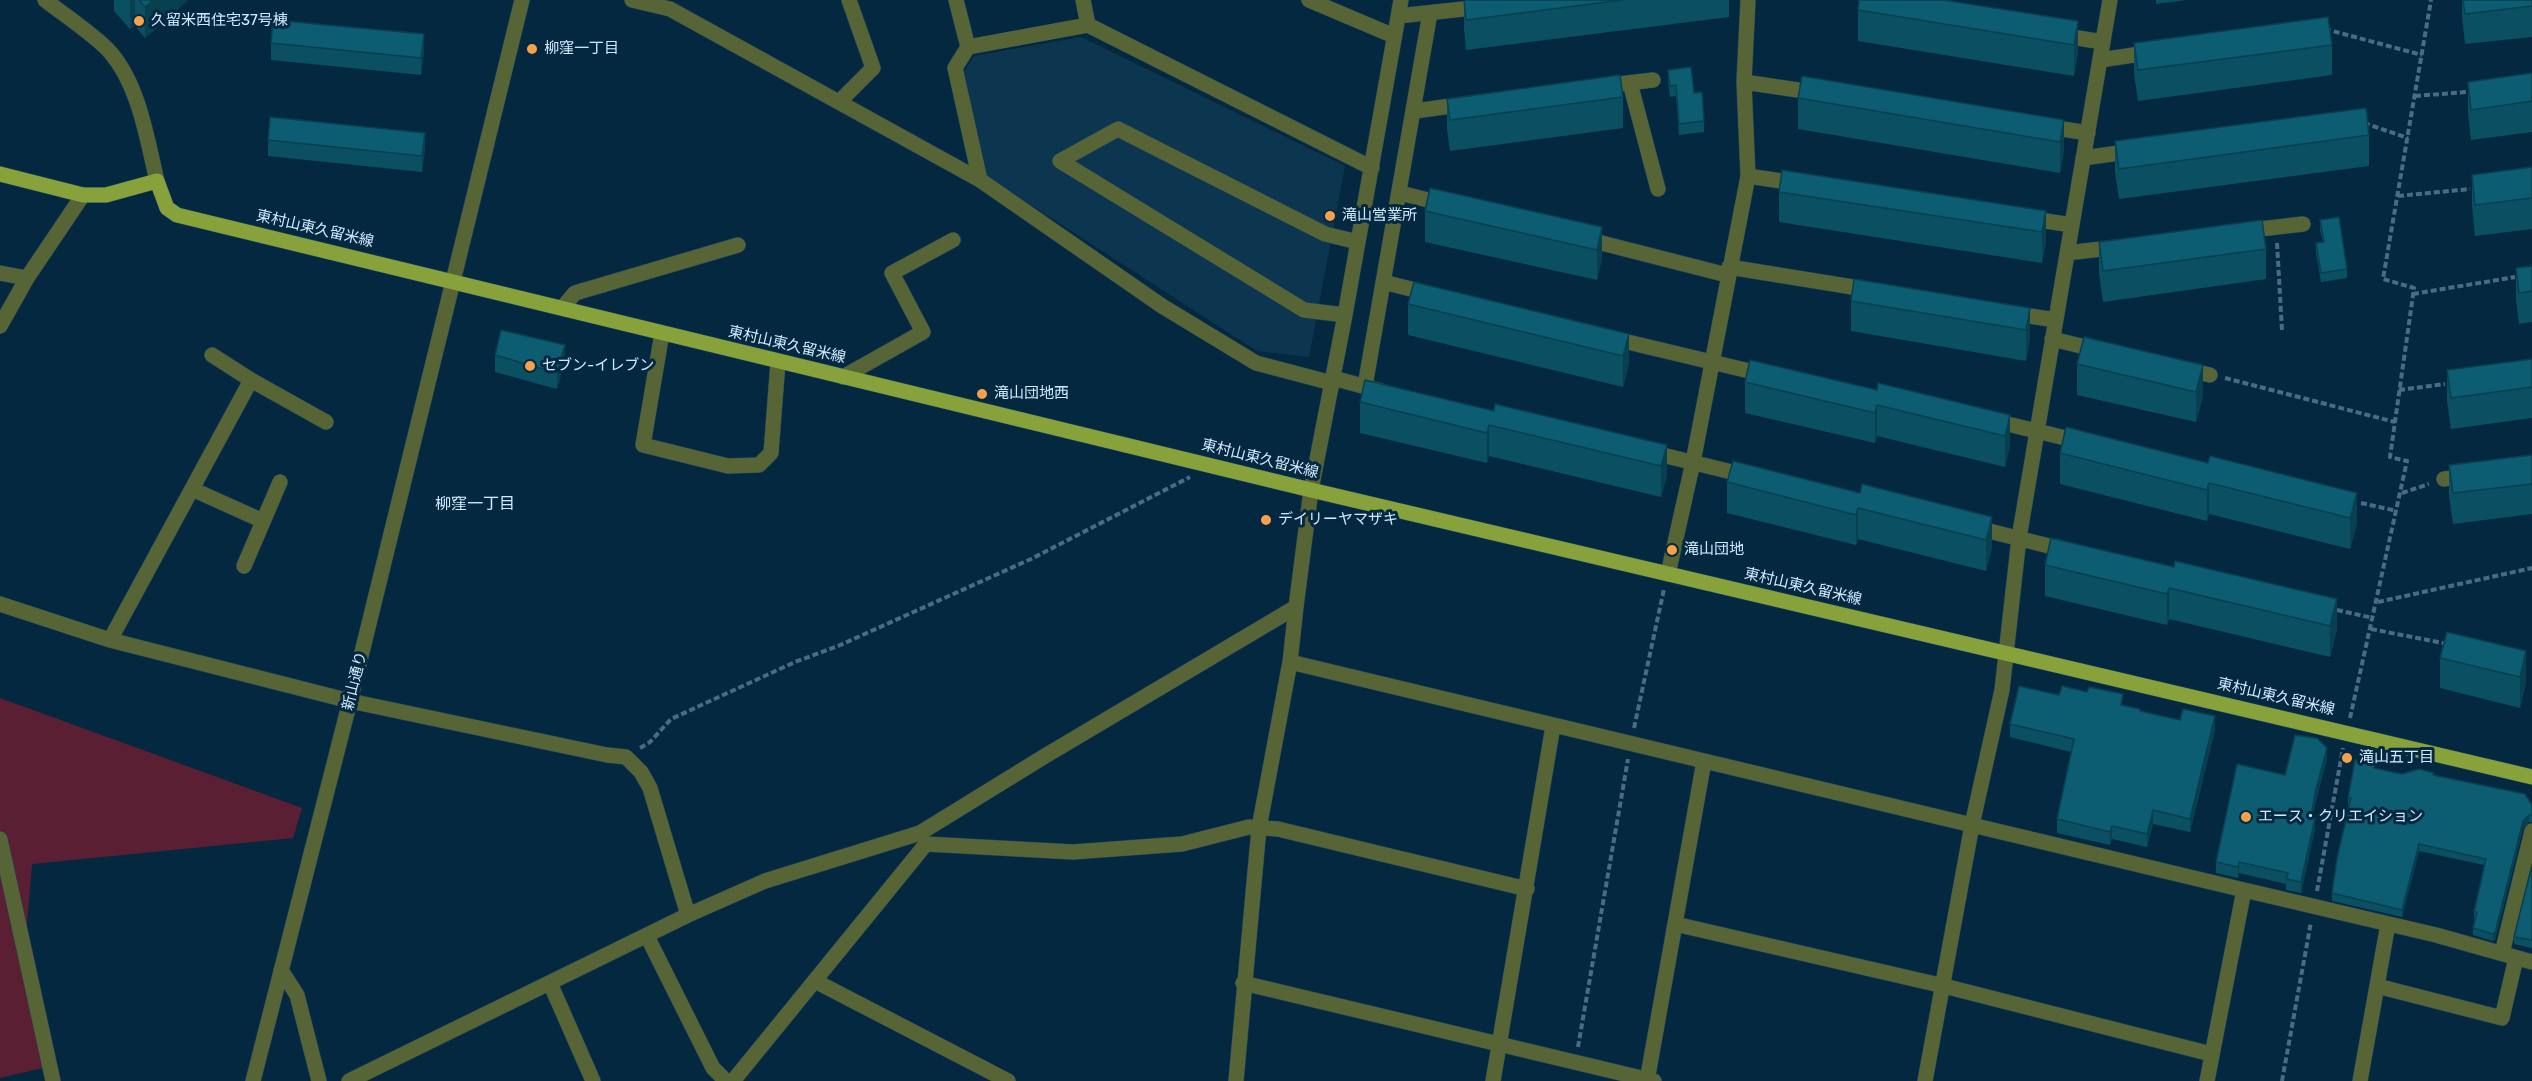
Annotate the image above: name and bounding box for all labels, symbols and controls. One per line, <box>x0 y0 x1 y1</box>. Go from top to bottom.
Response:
place label: 久留米西住宅37号棟 <box>151 12 288 30</box>
marker: 久留米西住宅37号棟 <box>132 14 146 28</box>
place label: 柳窪一丁目 <box>544 40 619 58</box>
marker: 柳窪一丁目 <box>525 42 539 56</box>
street label: 東村山東久留米線 <box>255 207 375 251</box>
place label: 滝山営業所 <box>1342 207 1417 225</box>
marker: 滝山営業所 <box>1323 209 1337 223</box>
street label: 東村山東久留米線 <box>727 323 847 367</box>
place label: セブン-イレブン <box>542 357 654 375</box>
marker: セブン-イレブン <box>523 359 537 373</box>
place label: 滝山団地西 <box>994 385 1069 403</box>
marker: 滝山団地西 <box>975 387 989 401</box>
street label: 東村山東久留米線 <box>1200 436 1320 482</box>
district label: 柳窪一丁目 <box>435 494 515 514</box>
place label: デイリーヤマザキ <box>1278 511 1398 529</box>
marker: デイリーヤマザキ <box>1259 513 1273 527</box>
place label: 滝山団地 <box>1684 541 1744 559</box>
marker: 滝山団地 <box>1665 543 1679 557</box>
street label: 東村山東久留米線 <box>1743 565 1863 609</box>
street label: 新山通り <box>339 650 371 712</box>
street label: 東村山東久留米線 <box>2216 675 2336 719</box>
place label: 滝山五丁目 <box>2359 749 2434 767</box>
marker: 滝山五丁目 <box>2340 751 2354 765</box>
place label: エース・クリエイション <box>2258 808 2423 826</box>
marker: エース・クリエイション <box>2239 810 2253 824</box>

